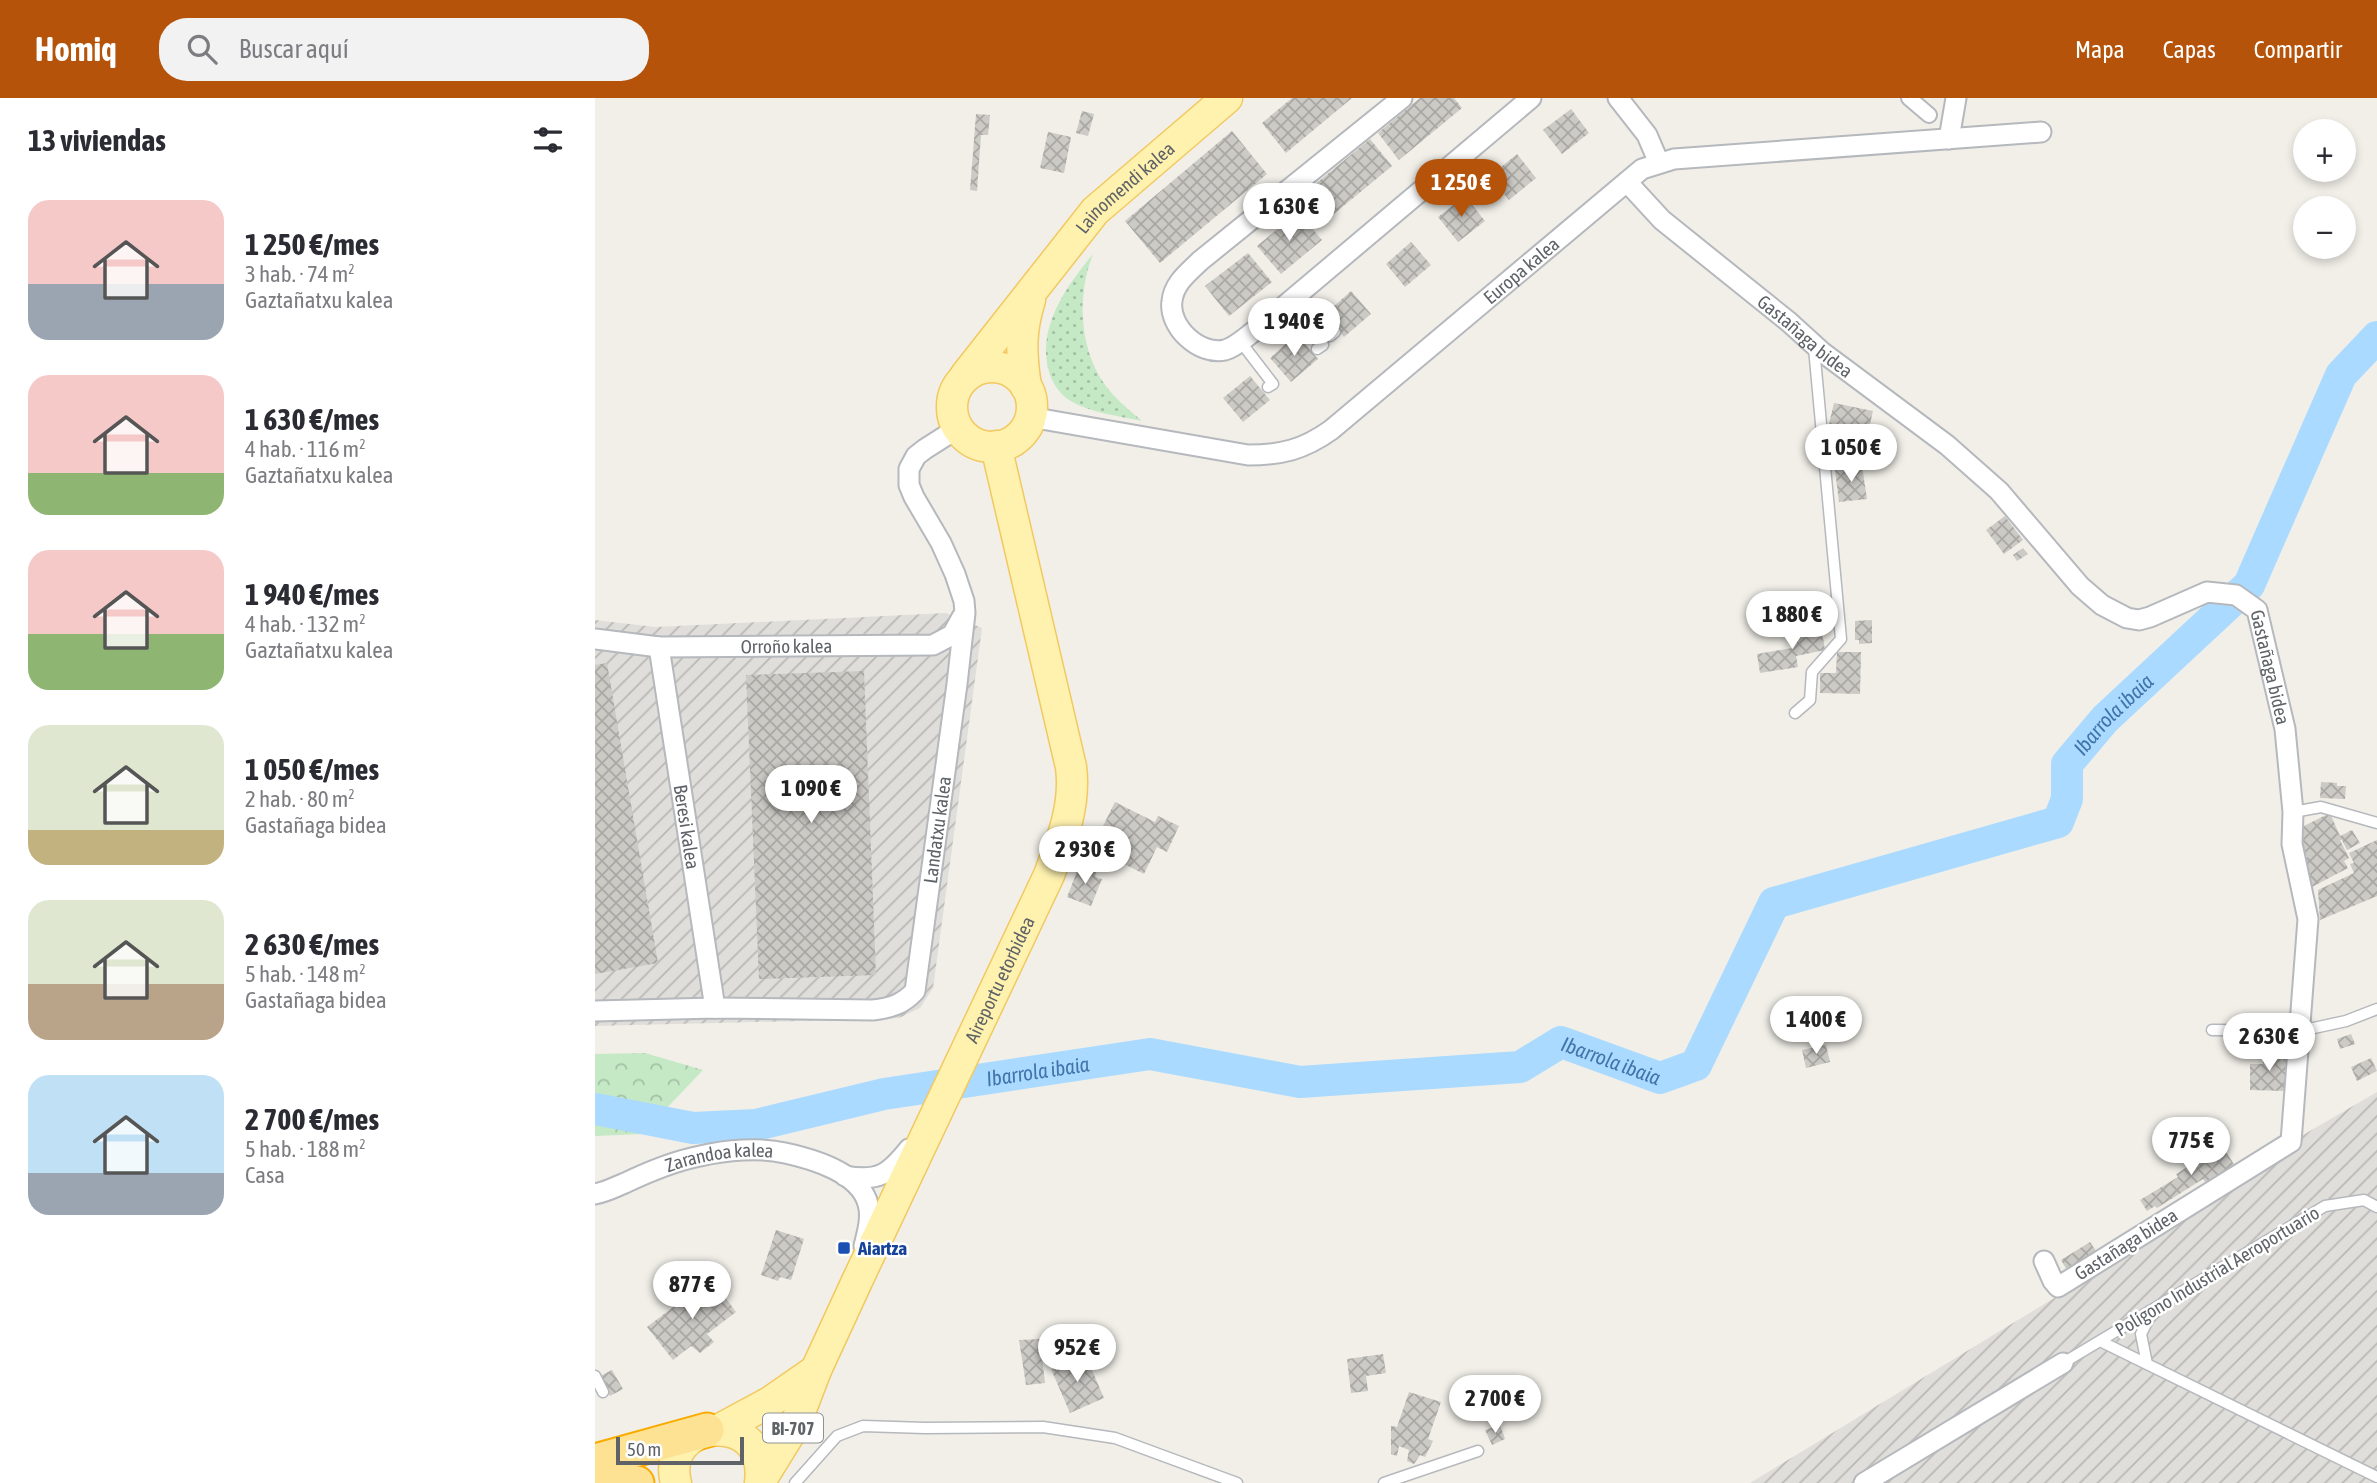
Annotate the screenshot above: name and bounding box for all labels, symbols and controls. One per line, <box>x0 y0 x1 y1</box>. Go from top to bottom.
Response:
search box <box>159 18 649 81</box>
text: Homiq <box>35 30 117 68</box>
icon: search <box>183 30 221 68</box>
text: Buscar aquí <box>239 34 349 64</box>
text: Mapa <box>2075 36 2125 63</box>
text: Capas <box>2163 36 2216 63</box>
text: Compartir <box>2254 36 2342 63</box>
map controls <box>2293 119 2356 259</box>
button: + <box>2293 119 2356 182</box>
icon: filters <box>529 121 567 159</box>
text: 13 viviendas <box>28 123 166 157</box>
street label: Lainomendi kalea <box>1071 137 1179 237</box>
pin: 1 250 € <box>1396 159 1526 219</box>
text: 1 250 € <box>1431 169 1491 195</box>
pin: 1 630 € <box>1224 184 1354 243</box>
text: 1 630 € <box>1259 193 1319 219</box>
button: − <box>2293 196 2356 259</box>
text: 1 250 €/mes <box>245 227 379 261</box>
icon: home <box>84 228 168 312</box>
street label: Europa kalea <box>1479 232 1563 308</box>
text: 3 hab. · 74 m² <box>245 261 355 287</box>
text: Gaztañatxu kalea <box>245 287 393 313</box>
street label: Gastañaga bidea <box>1753 290 1857 382</box>
pin: 1 940 € <box>1229 299 1359 358</box>
text: 1 940 € <box>1264 308 1324 334</box>
text: 1 630 €/mes <box>245 402 379 436</box>
icon: home <box>84 403 168 487</box>
pin: 1 050 € <box>1786 424 1916 484</box>
text: 1 050 € <box>1821 434 1881 460</box>
text: 4 hab. · 116 m² <box>245 436 366 462</box>
text: Gaztañatxu kalea <box>245 462 393 488</box>
text: 1 940 €/mes <box>245 577 379 611</box>
icon: home <box>84 578 168 662</box>
pin: 1 880 € <box>1727 592 1857 651</box>
text: 1 880 € <box>1762 601 1822 627</box>
street label: Gastañaga bidea <box>2246 608 2295 727</box>
text: 4 hab. · 132 m² <box>245 611 366 637</box>
street label: Orroño kalea <box>741 635 832 657</box>
text: Gaztañatxu kalea <box>245 637 393 663</box>
water label: Ibarrola ibaia <box>2068 669 2158 760</box>
text: 1 050 €/mes <box>245 752 379 786</box>
icon: home <box>84 753 168 837</box>
pin: 1 090 € <box>746 766 876 825</box>
text: 1 090 € <box>781 775 841 801</box>
street label: Landatxu kalea <box>919 775 955 885</box>
street label: Beresi kalea <box>670 783 704 871</box>
text: 2 hab. · 80 m² <box>245 786 355 812</box>
text: Gastañaga bidea <box>245 812 387 838</box>
pin: 2 930 € <box>1020 826 1150 886</box>
text: 2 930 € <box>1055 836 1115 862</box>
street label: Aireportu etorbidea <box>960 913 1039 1046</box>
text: 2 630 €/mes <box>245 927 379 961</box>
icon: home <box>84 928 168 1012</box>
text: 5 hab. · 148 m² <box>245 961 366 987</box>
text: Gastañaga bidea <box>245 987 387 1013</box>
pin: 1 400 € <box>1751 996 1881 1056</box>
text: 1 400 € <box>1786 1006 1846 1032</box>
pin: 2 630 € <box>2204 1014 2334 1073</box>
text: 2 630 € <box>2239 1023 2299 1049</box>
water label: Ibarrola ibaia <box>1558 1031 1664 1089</box>
water label: Ibarrola ibaia <box>985 1051 1091 1090</box>
text: 2 700 €/mes <box>245 1102 379 1136</box>
icon: home <box>84 1103 168 1187</box>
pin: 775 € <box>2142 1118 2240 1177</box>
text: 775 € <box>2168 1127 2214 1153</box>
text: 5 hab. · 188 m² <box>245 1136 366 1162</box>
street label: Zarandoa kalea <box>662 1139 775 1176</box>
text: Casa <box>245 1162 285 1188</box>
street label: Polígono Industrial Aeroportuario <box>2111 1201 2323 1341</box>
street label: Gastañaga bidea <box>2071 1204 2181 1284</box>
place label: Aiartza <box>857 1237 907 1259</box>
marker: Aiartza <box>836 1240 852 1256</box>
pin: 877 € <box>643 1262 741 1321</box>
text: 877 € <box>669 1271 715 1297</box>
pin: 952 € <box>1028 1324 1126 1384</box>
text: 952 € <box>1054 1334 1100 1360</box>
pin: 2 700 € <box>1430 1376 1560 1435</box>
text: 2 700 € <box>1465 1385 1525 1411</box>
road number: BI-707 <box>763 1414 823 1442</box>
scale bar <box>616 1434 744 1466</box>
text: 50 m <box>627 1438 661 1460</box>

